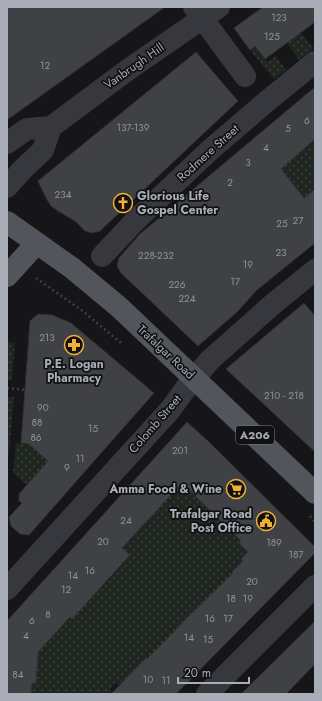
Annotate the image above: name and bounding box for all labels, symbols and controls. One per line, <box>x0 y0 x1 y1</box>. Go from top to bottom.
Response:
house number: 123 <box>271 10 287 25</box>
house number: 125 <box>264 29 280 44</box>
street label: Vanbrugh Hill <box>100 39 168 93</box>
house number: 12 <box>40 58 50 73</box>
house number: 6 <box>304 113 310 128</box>
house number: 137-139 <box>117 120 150 135</box>
street label: Rodmere Street <box>173 120 243 186</box>
house number: 5 <box>285 121 291 136</box>
house number: 4 <box>263 140 269 155</box>
house number: 3 <box>245 155 251 170</box>
house number: 2 <box>227 175 233 190</box>
house number: 234 <box>55 187 72 202</box>
place label: Glorious Life Gospel Center <box>137 187 218 219</box>
church icon: Glorious Life Gospel Center <box>112 192 134 214</box>
house number: 27 <box>293 213 304 228</box>
house number: 25 <box>276 216 288 231</box>
house number: 23 <box>275 245 287 260</box>
house number: 228-232 <box>138 248 174 263</box>
house number: 19 <box>243 257 253 272</box>
house number: 17 <box>230 274 241 289</box>
house number: 226 <box>168 277 186 292</box>
house number: 224 <box>178 291 196 306</box>
street label: Trafalgar Road <box>133 321 199 383</box>
house number: 213 <box>39 330 55 345</box>
pharmacy icon: P.E. Logan Pharmacy <box>63 334 85 356</box>
place label: P.E. Logan Pharmacy <box>44 355 104 387</box>
house number: 210 - 218 <box>264 388 304 403</box>
street label: Colomb Street <box>124 391 186 457</box>
house number: 90 <box>37 400 49 415</box>
house number: 88 <box>32 415 42 430</box>
house number: 15 <box>88 421 98 436</box>
road number: A206 <box>236 426 274 444</box>
house number: 86 <box>30 430 42 445</box>
house number: 201 <box>172 443 188 458</box>
house number: 11 <box>76 451 85 466</box>
house number: 9 <box>64 460 70 475</box>
supermarket icon: Amma Food & Wine <box>225 478 247 500</box>
place label: Amma Food & Wine <box>108 480 222 498</box>
place label: Trafalgar Road Post Office <box>170 505 252 537</box>
public building icon: Trafalgar Road Post Office <box>255 510 277 532</box>
house number: 24 <box>120 513 132 528</box>
house number: 20 <box>97 534 109 549</box>
house number: 189 <box>266 535 282 550</box>
house number: 187 <box>288 547 304 562</box>
house number: 16 <box>85 563 95 578</box>
house number: 14 <box>68 568 78 583</box>
house number: 20 <box>246 574 258 589</box>
house number: 12 <box>61 582 71 597</box>
house number: 18 <box>226 591 236 606</box>
house number: 19 <box>243 591 253 606</box>
house number: 8 <box>45 607 51 622</box>
house number: 16 <box>205 611 215 626</box>
house number: 17 <box>223 611 234 626</box>
house number: 6 <box>29 613 35 628</box>
house number: 4 <box>23 628 29 643</box>
house number: 14 <box>184 630 194 645</box>
house number: 15 <box>203 632 213 647</box>
scale bar <box>178 659 249 685</box>
text: 20 m <box>184 664 211 682</box>
house number: 84 <box>12 667 24 682</box>
house number: 10 <box>143 672 153 687</box>
house number: 11 <box>162 673 171 688</box>

